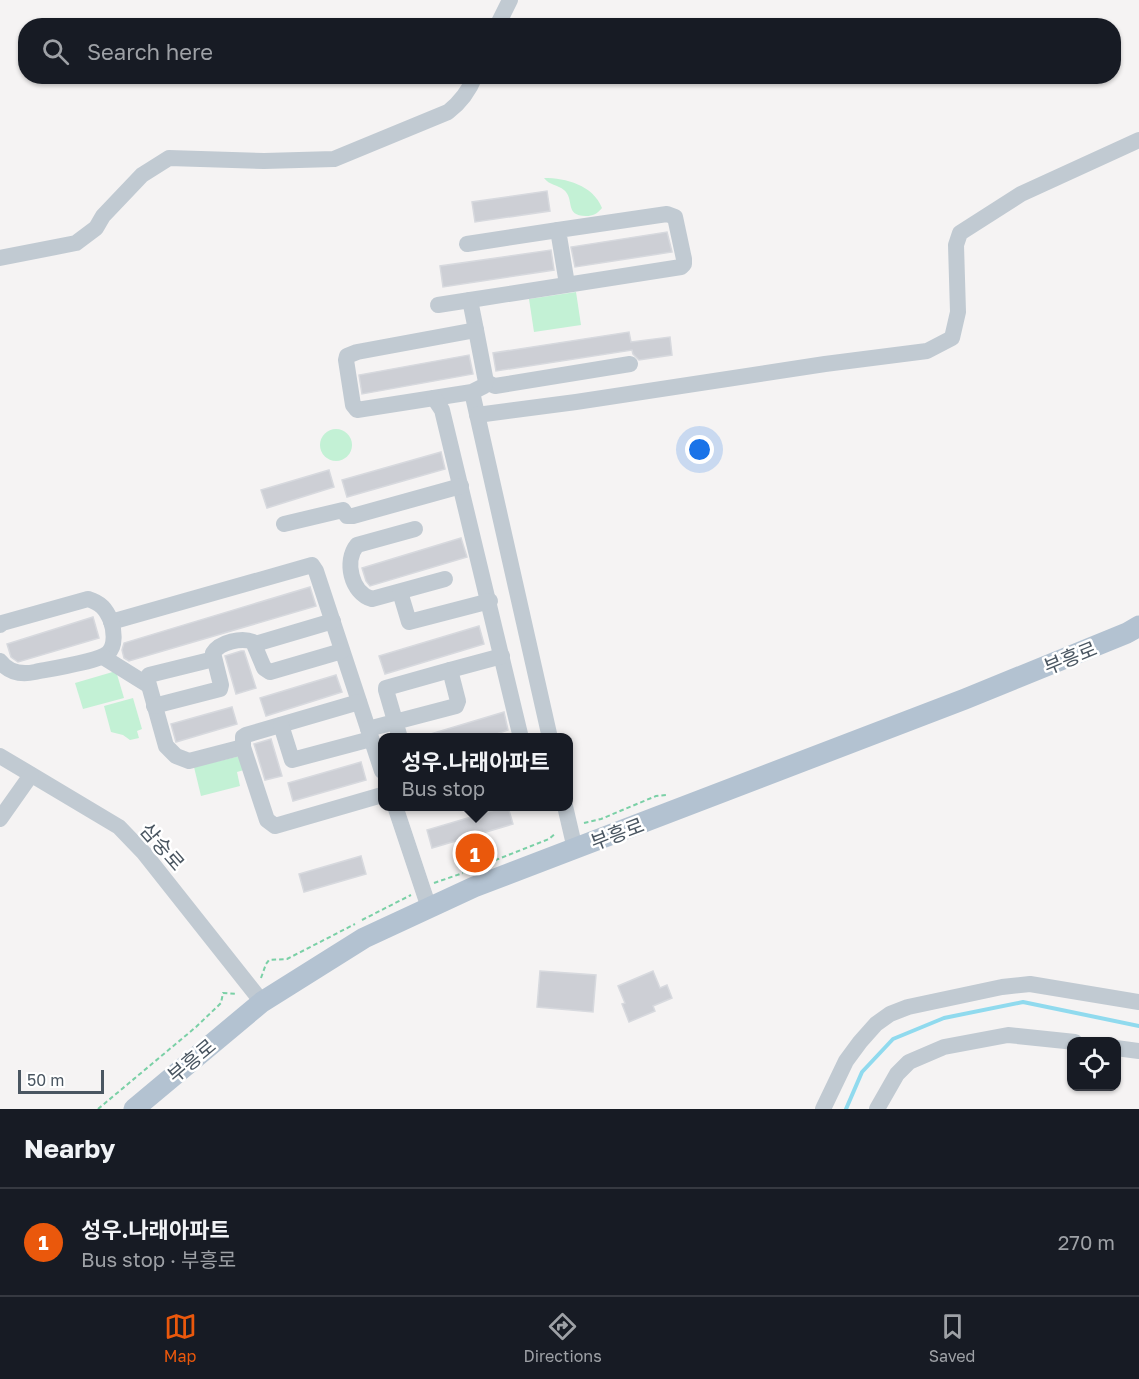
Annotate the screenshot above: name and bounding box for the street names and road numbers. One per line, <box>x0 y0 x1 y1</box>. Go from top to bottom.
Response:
street label: 부흥로 <box>1040 636 1100 678</box>
street label: 부흥로 <box>587 812 647 854</box>
street label: 삼숭로 <box>136 817 190 875</box>
street label: 부흥로 <box>162 1033 220 1087</box>

